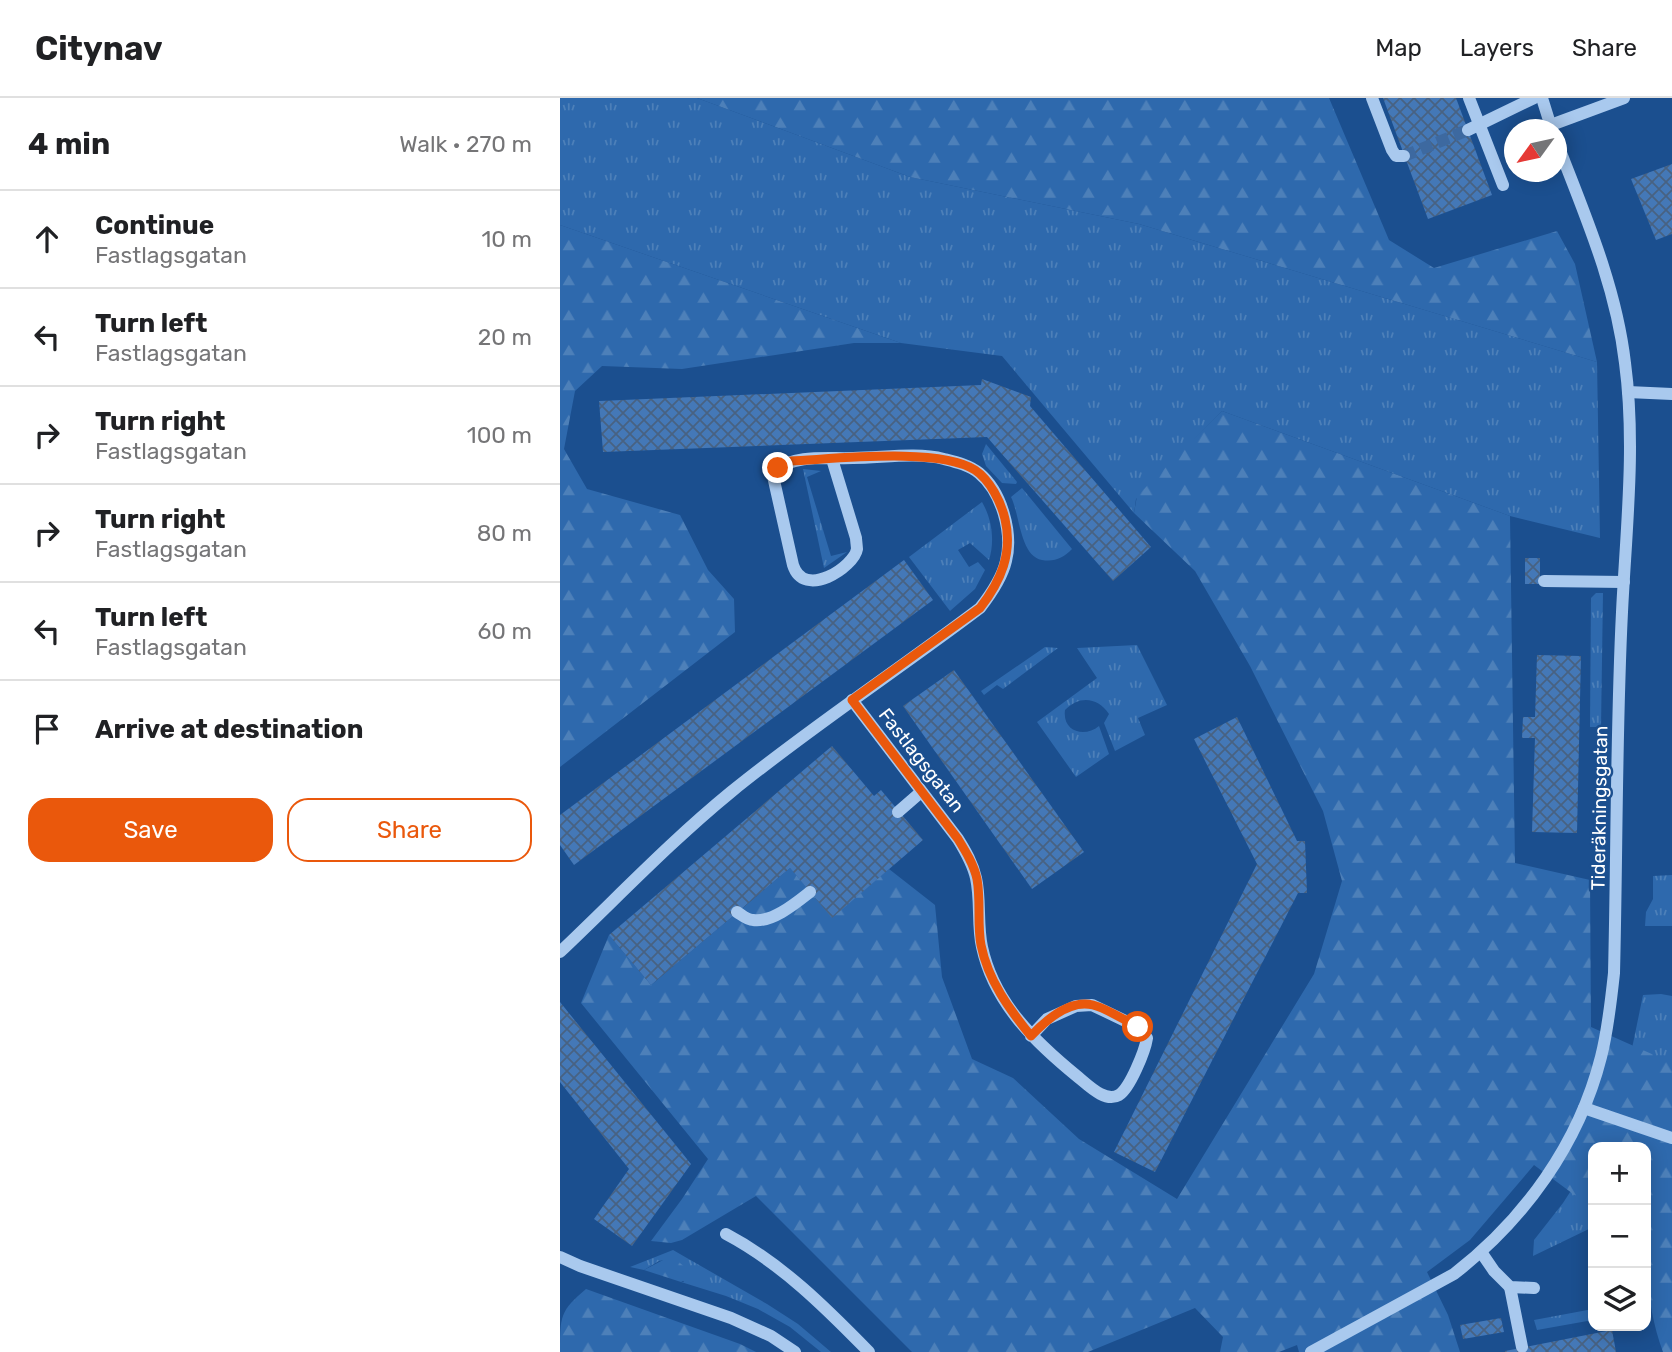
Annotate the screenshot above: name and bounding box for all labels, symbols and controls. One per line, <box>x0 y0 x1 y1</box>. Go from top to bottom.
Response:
text: Citynav <box>35 29 163 68</box>
text: Map <box>1375 34 1422 62</box>
text: Layers <box>1460 34 1534 62</box>
text: Share <box>1572 34 1637 62</box>
north arrow <box>1504 119 1567 182</box>
text: 4 min <box>28 126 110 162</box>
text: Walk · 270 m <box>399 130 532 158</box>
text: Continue <box>95 210 214 241</box>
icon: ahead <box>28 220 66 258</box>
text: 10 m <box>481 225 532 253</box>
text: Fastlagsgatan <box>95 241 247 269</box>
text: Turn left <box>95 308 207 339</box>
icon: left <box>28 318 66 356</box>
text: 20 m <box>478 323 532 351</box>
text: Fastlagsgatan <box>95 339 247 367</box>
text: Turn right <box>95 406 225 437</box>
icon: right <box>28 416 66 454</box>
text: 100 m <box>467 421 532 449</box>
text: Fastlagsgatan <box>95 437 247 465</box>
route end <box>762 452 793 483</box>
text: Turn right <box>95 504 225 535</box>
icon: right <box>28 514 66 552</box>
text: 80 m <box>477 519 532 547</box>
text: Fastlagsgatan <box>95 535 247 563</box>
text: Turn left <box>95 602 207 633</box>
icon: left <box>28 612 66 650</box>
text: 60 m <box>477 617 532 645</box>
text: Fastlagsgatan <box>95 633 247 661</box>
street label: Fastlagsgatan <box>874 704 969 817</box>
icon: arrive <box>28 710 66 748</box>
text: Arrive at destination <box>95 714 363 745</box>
street label: Tideräkningsgatan <box>1587 725 1612 891</box>
button: Save <box>28 798 273 862</box>
button: Share <box>287 798 532 862</box>
route start <box>1122 1011 1153 1042</box>
map controls <box>1588 1142 1651 1331</box>
button: + <box>1588 1142 1651 1205</box>
button: − <box>1588 1205 1651 1268</box>
button: layers <box>1588 1268 1651 1331</box>

